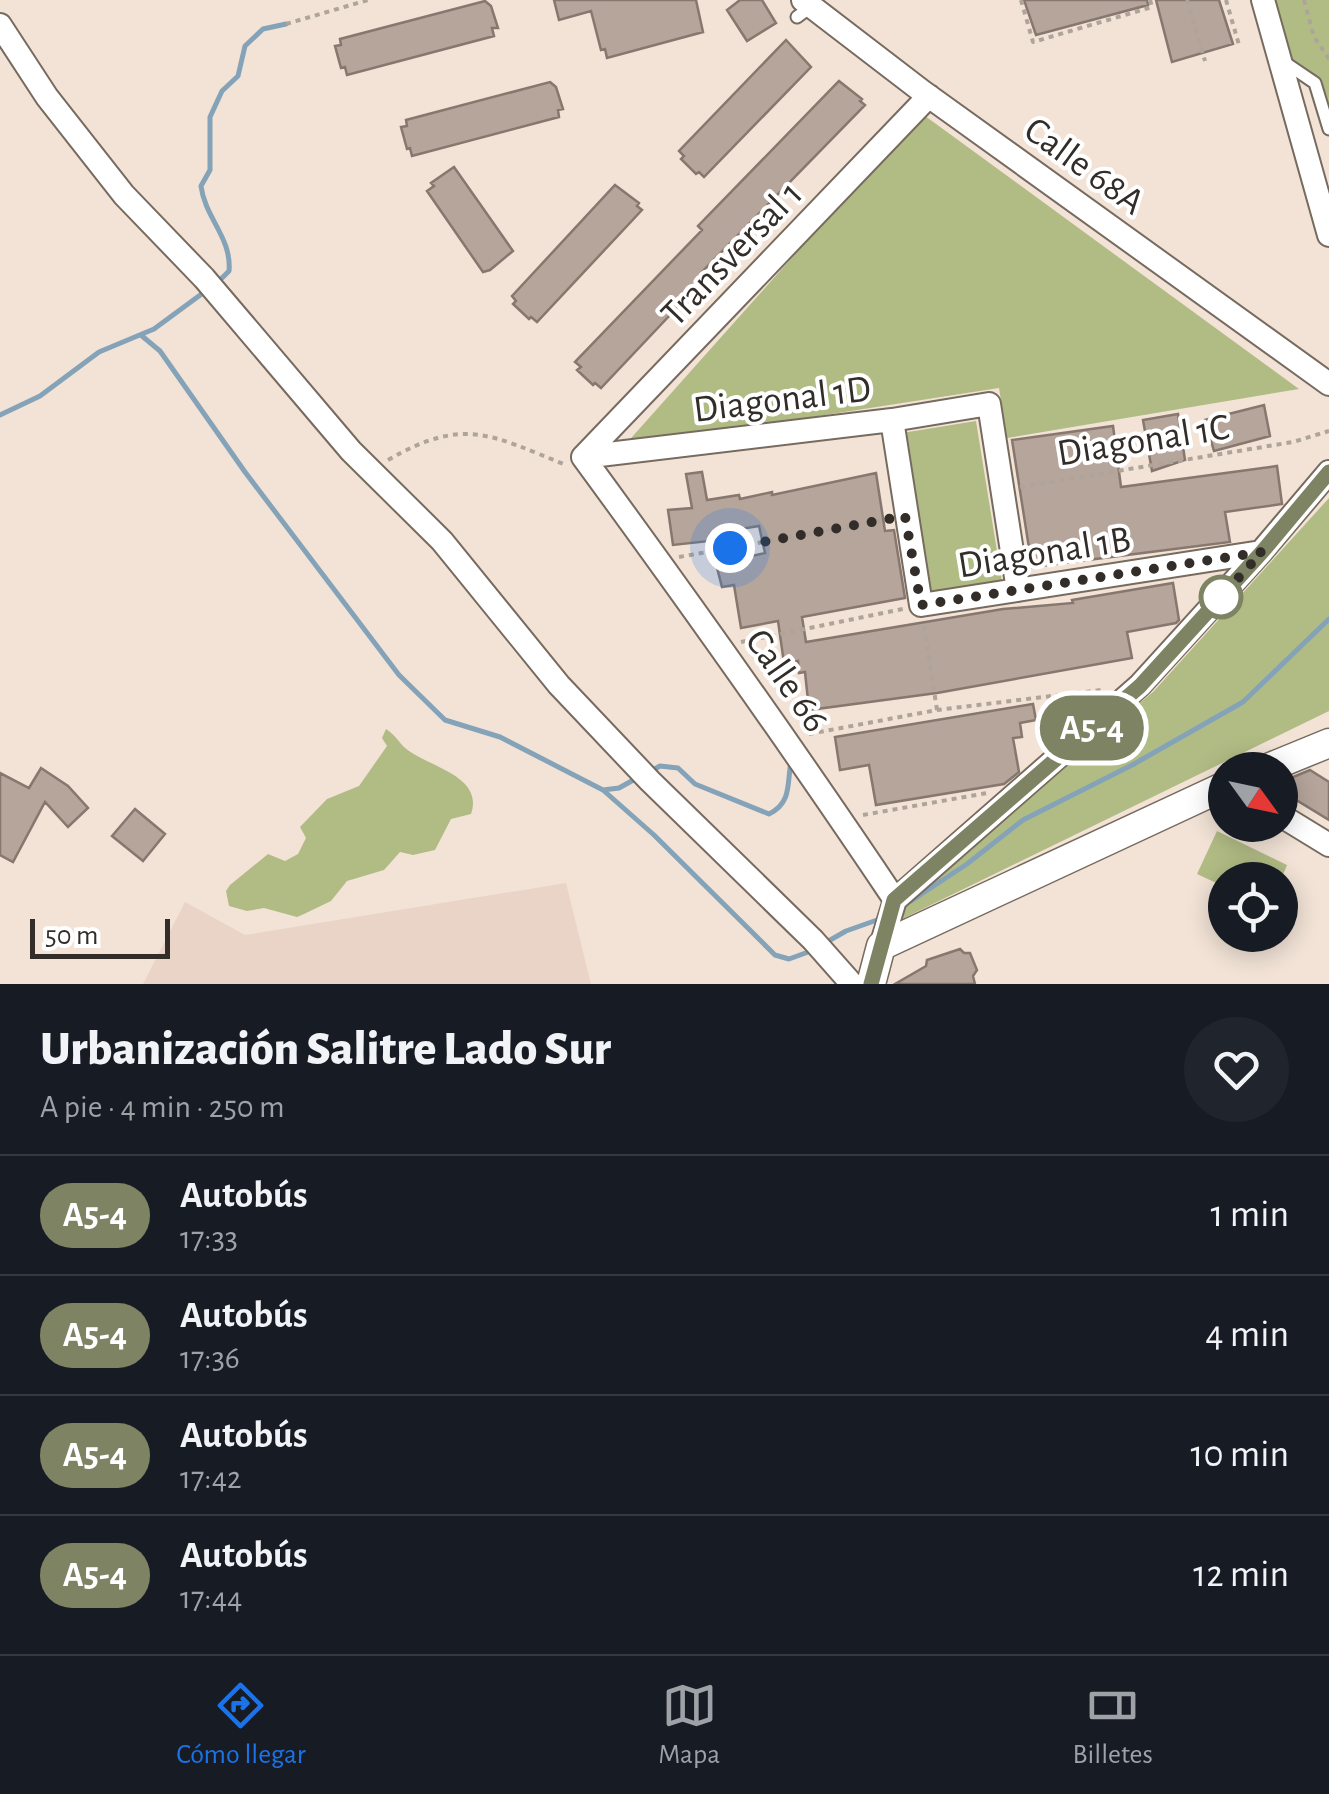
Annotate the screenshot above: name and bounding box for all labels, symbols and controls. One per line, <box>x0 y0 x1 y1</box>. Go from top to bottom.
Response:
street label: Calle 68A <box>1017 111 1151 222</box>
street label: Transversal 1 <box>655 175 810 334</box>
street label: Diagonal 1D <box>691 370 873 430</box>
street label: Diagonal 1C <box>1055 409 1232 473</box>
street label: Diagonal 1B <box>955 521 1133 585</box>
your location <box>705 523 755 573</box>
unlabelled marker <box>1200 576 1242 618</box>
street label: Calle 66 <box>738 623 835 739</box>
line badge: A5-4 <box>1022 696 1162 760</box>
text: A5-4 <box>1060 711 1124 746</box>
north arrow <box>1208 752 1298 842</box>
map controls <box>1208 752 1298 952</box>
button: locate <box>1208 862 1298 952</box>
scale bar <box>30 914 170 958</box>
text: 50 m <box>45 922 99 950</box>
button: heart <box>1184 1017 1289 1122</box>
text: Urbanización Salitre Lado Sur <box>40 1026 611 1074</box>
text: A pie · 4 min · 250 m <box>40 1091 285 1123</box>
text: Autobús <box>180 1177 308 1215</box>
text: 1 min <box>1210 1196 1289 1234</box>
text: A5-4 <box>63 1198 127 1233</box>
text: 17:33 <box>180 1222 238 1254</box>
text: Autobús <box>180 1297 308 1335</box>
text: 4 min <box>1205 1316 1289 1354</box>
text: A5-4 <box>63 1318 127 1353</box>
text: 17:36 <box>180 1342 240 1374</box>
text: Autobús <box>180 1417 308 1455</box>
text: 10 min <box>1190 1436 1289 1474</box>
text: A5-4 <box>63 1438 127 1473</box>
text: 17:42 <box>180 1462 242 1494</box>
text: Autobús <box>180 1537 308 1575</box>
text: 12 min <box>1193 1556 1289 1594</box>
text: A5-4 <box>63 1558 127 1593</box>
text: 17:44 <box>180 1582 242 1614</box>
tab: Cómo llegar <box>176 1678 306 1772</box>
tab: Mapa <box>658 1678 720 1772</box>
tab: Billetes <box>1072 1678 1153 1772</box>

